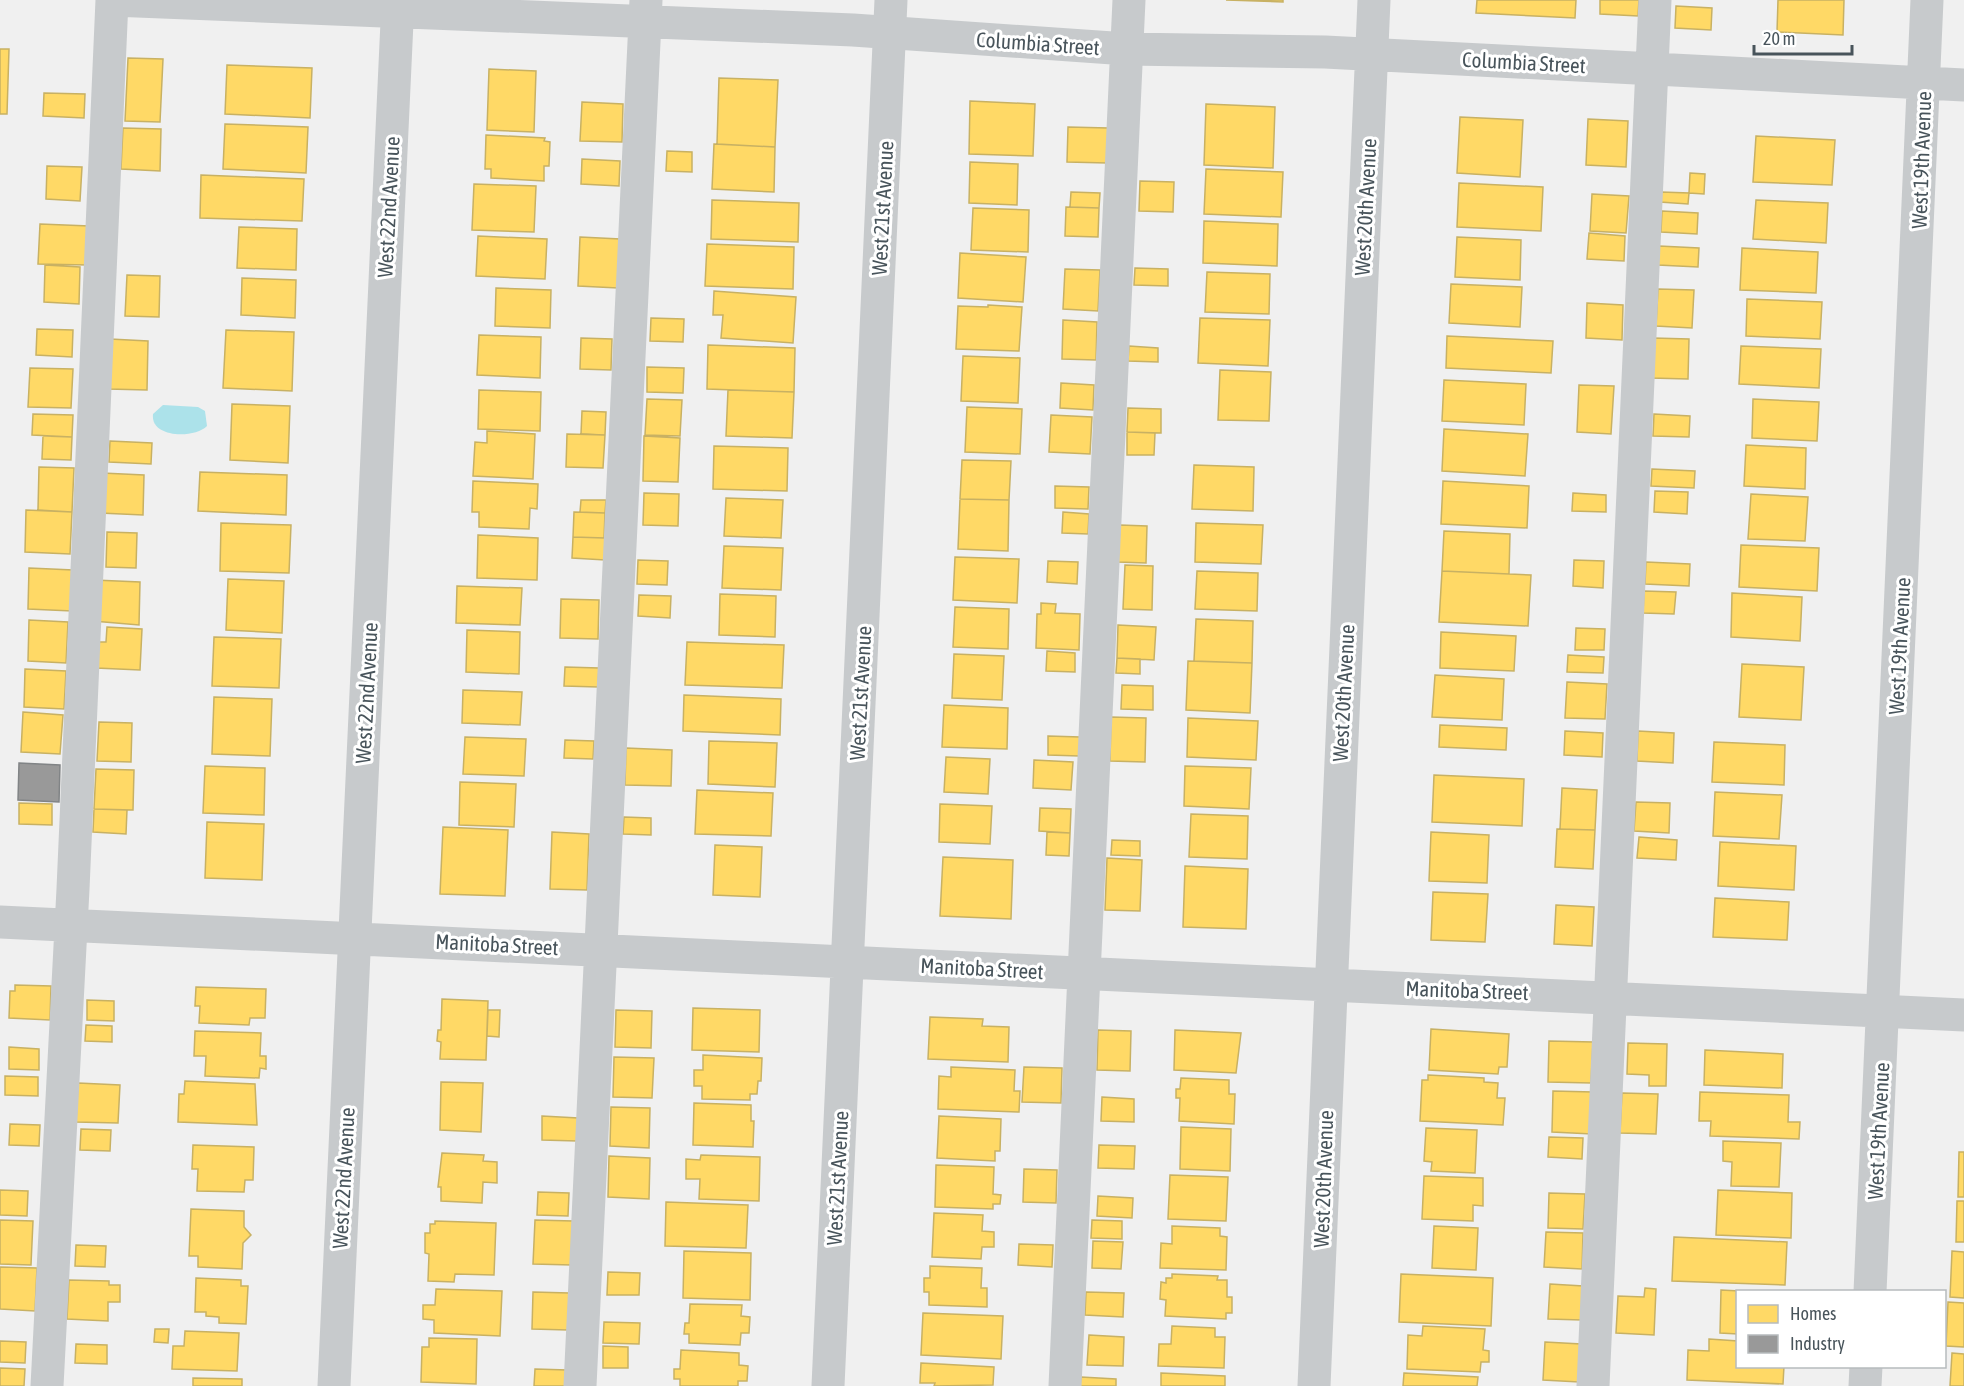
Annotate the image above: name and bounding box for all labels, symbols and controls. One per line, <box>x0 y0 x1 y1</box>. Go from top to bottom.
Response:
scale bar <box>1754 18 1852 56</box>
street label: Columbia Street <box>975 27 1101 59</box>
text: 20 m <box>1763 28 1795 49</box>
street label: Columbia Street <box>1462 47 1586 77</box>
street label: West 19th Avenue <box>1907 91 1935 229</box>
street label: West 22nd Avenue <box>372 136 404 278</box>
street label: West 20th Avenue <box>1349 138 1381 276</box>
street label: West 21st Avenue <box>866 140 898 276</box>
street label: West 19th Avenue <box>1883 577 1915 715</box>
street label: West 22nd Avenue <box>350 622 382 764</box>
street label: West 20th Avenue <box>1327 624 1359 762</box>
street label: West 21st Avenue <box>844 625 876 761</box>
street label: Manitoba Street <box>435 929 559 959</box>
street label: Manitoba Street <box>920 953 1044 983</box>
street label: Manitoba Street <box>1405 976 1529 1004</box>
street label: West 19th Avenue <box>1862 1062 1894 1200</box>
street label: West 22nd Avenue <box>327 1107 359 1249</box>
street label: West 21st Avenue <box>821 1110 853 1246</box>
street label: West 20th Avenue <box>1309 1110 1337 1248</box>
legend <box>1736 1290 1946 1368</box>
text: Homes <box>1790 1303 1836 1324</box>
text: Industry <box>1790 1333 1845 1354</box>

